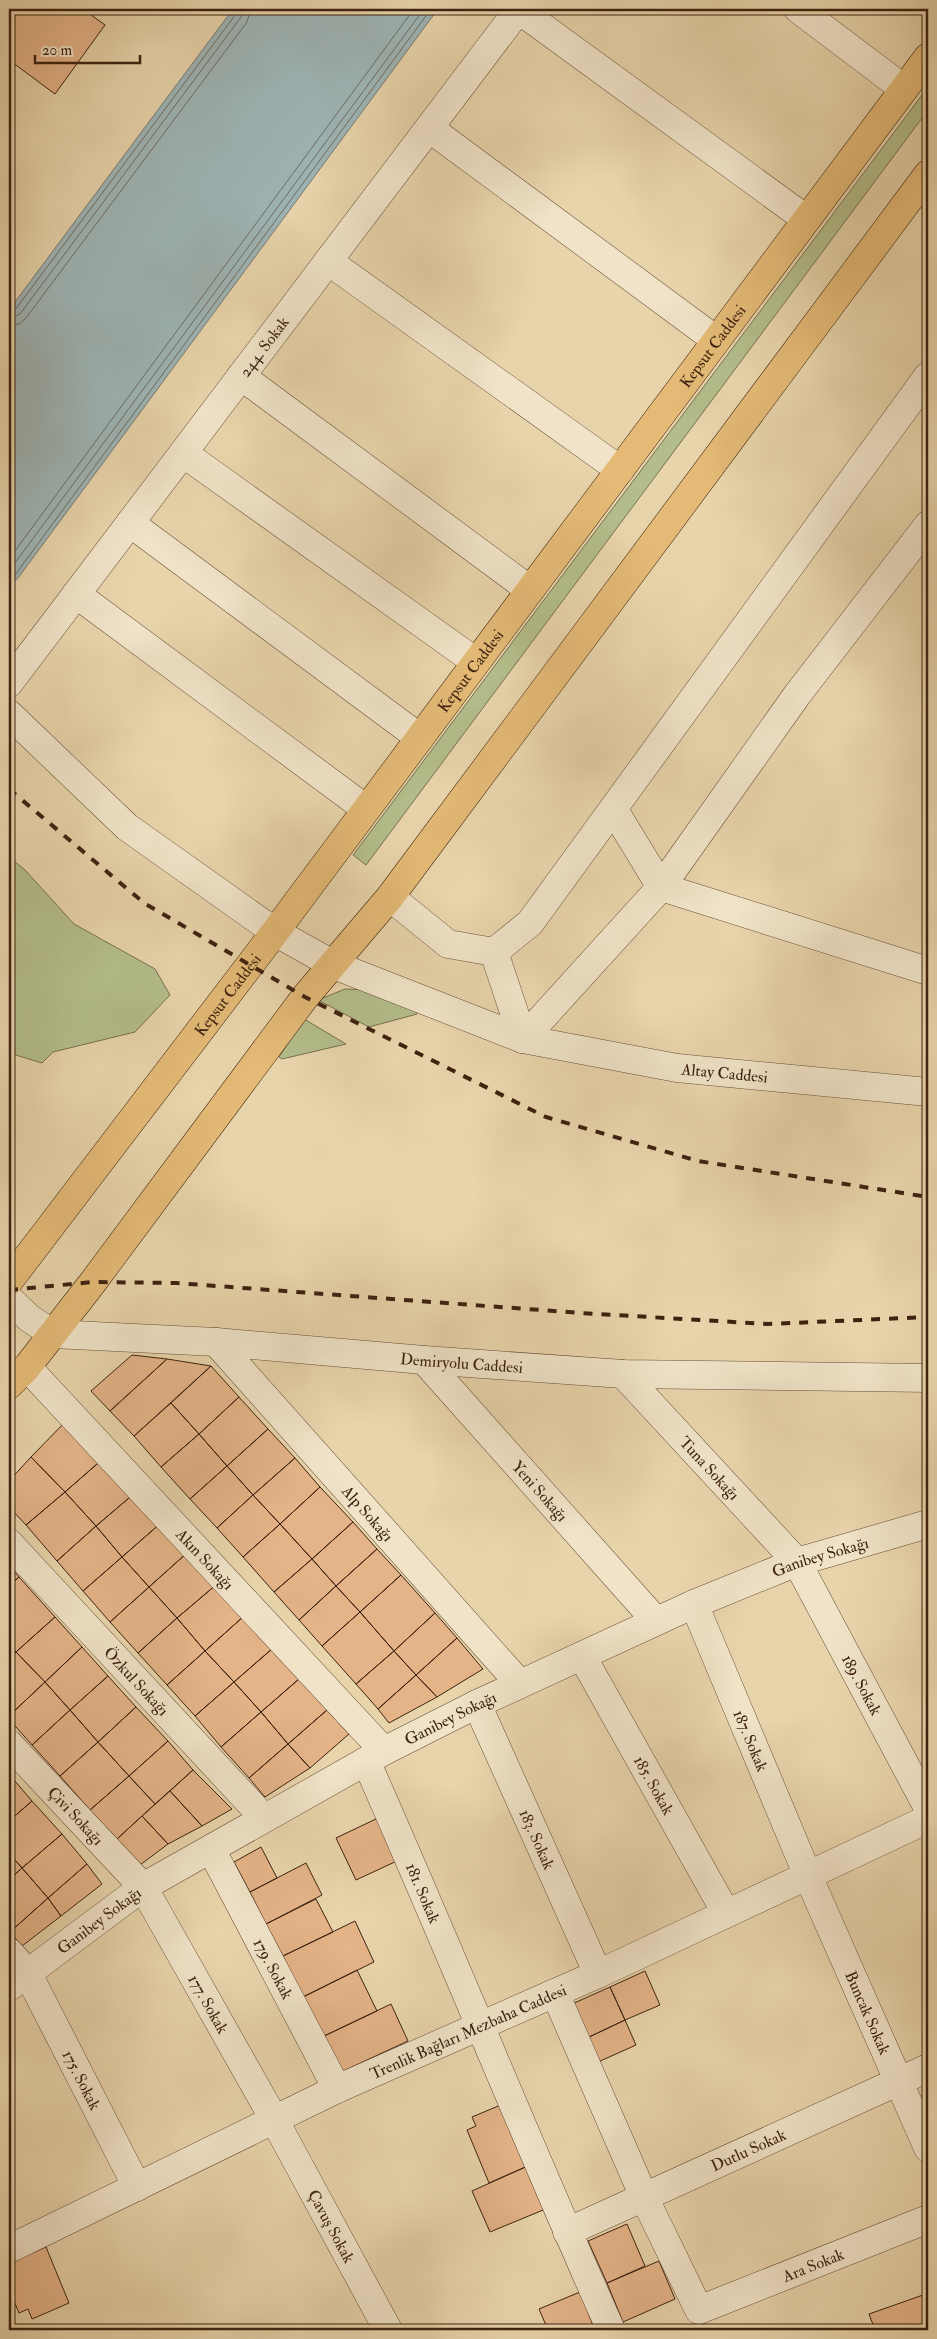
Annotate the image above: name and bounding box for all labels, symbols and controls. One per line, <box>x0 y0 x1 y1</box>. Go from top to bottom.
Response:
scale bar <box>35 32 140 64</box>
text: 20 m <box>42 41 72 60</box>
street label: Kepsut Caddesi <box>676 301 751 392</box>
street label: 244. Sokak <box>235 313 294 381</box>
street label: Kepsut Caddesi <box>433 626 508 717</box>
street label: Kepsut Caddesi <box>190 950 266 1041</box>
street label: Altay Caddesi <box>680 1059 769 1088</box>
street label: Demiryolu Caddesi <box>399 1349 524 1378</box>
street label: Tuna Sokağı <box>675 1433 744 1505</box>
street label: Yeni Sokağı <box>507 1457 572 1526</box>
street label: Alp Sokağı <box>336 1481 398 1546</box>
street label: Akın Sokağı <box>171 1524 238 1594</box>
street label: Ganibey Sokağı <box>769 1533 871 1582</box>
street label: Özkul Sokağı <box>99 1643 173 1720</box>
street label: 189. Sokak <box>837 1651 886 1719</box>
street label: Ganibey Sokağı <box>401 1687 500 1750</box>
street label: 187. Sokak <box>728 1707 772 1775</box>
street label: 185. Sokak <box>629 1752 678 1819</box>
street label: Çivi Sokağı <box>43 1783 108 1850</box>
street label: 183. Sokak <box>514 1806 559 1873</box>
street label: 181. Sokak <box>401 1860 444 1927</box>
street label: Ganibey Sokağı <box>53 1883 146 1959</box>
street label: 179. Sokak <box>249 1935 297 2003</box>
street label: Buncak Sokak <box>840 1968 895 2058</box>
street label: 177. Sokak <box>183 1971 233 2038</box>
street label: Trenlik Bağları Mezbaha Caddesi <box>367 1980 570 2084</box>
street label: 175. Sokak <box>58 2047 105 2114</box>
street label: Dutlu Sokak <box>708 2125 790 2176</box>
street label: Çavuş Sokak <box>303 2186 359 2267</box>
street label: Ara Sokak <box>779 2244 847 2287</box>

